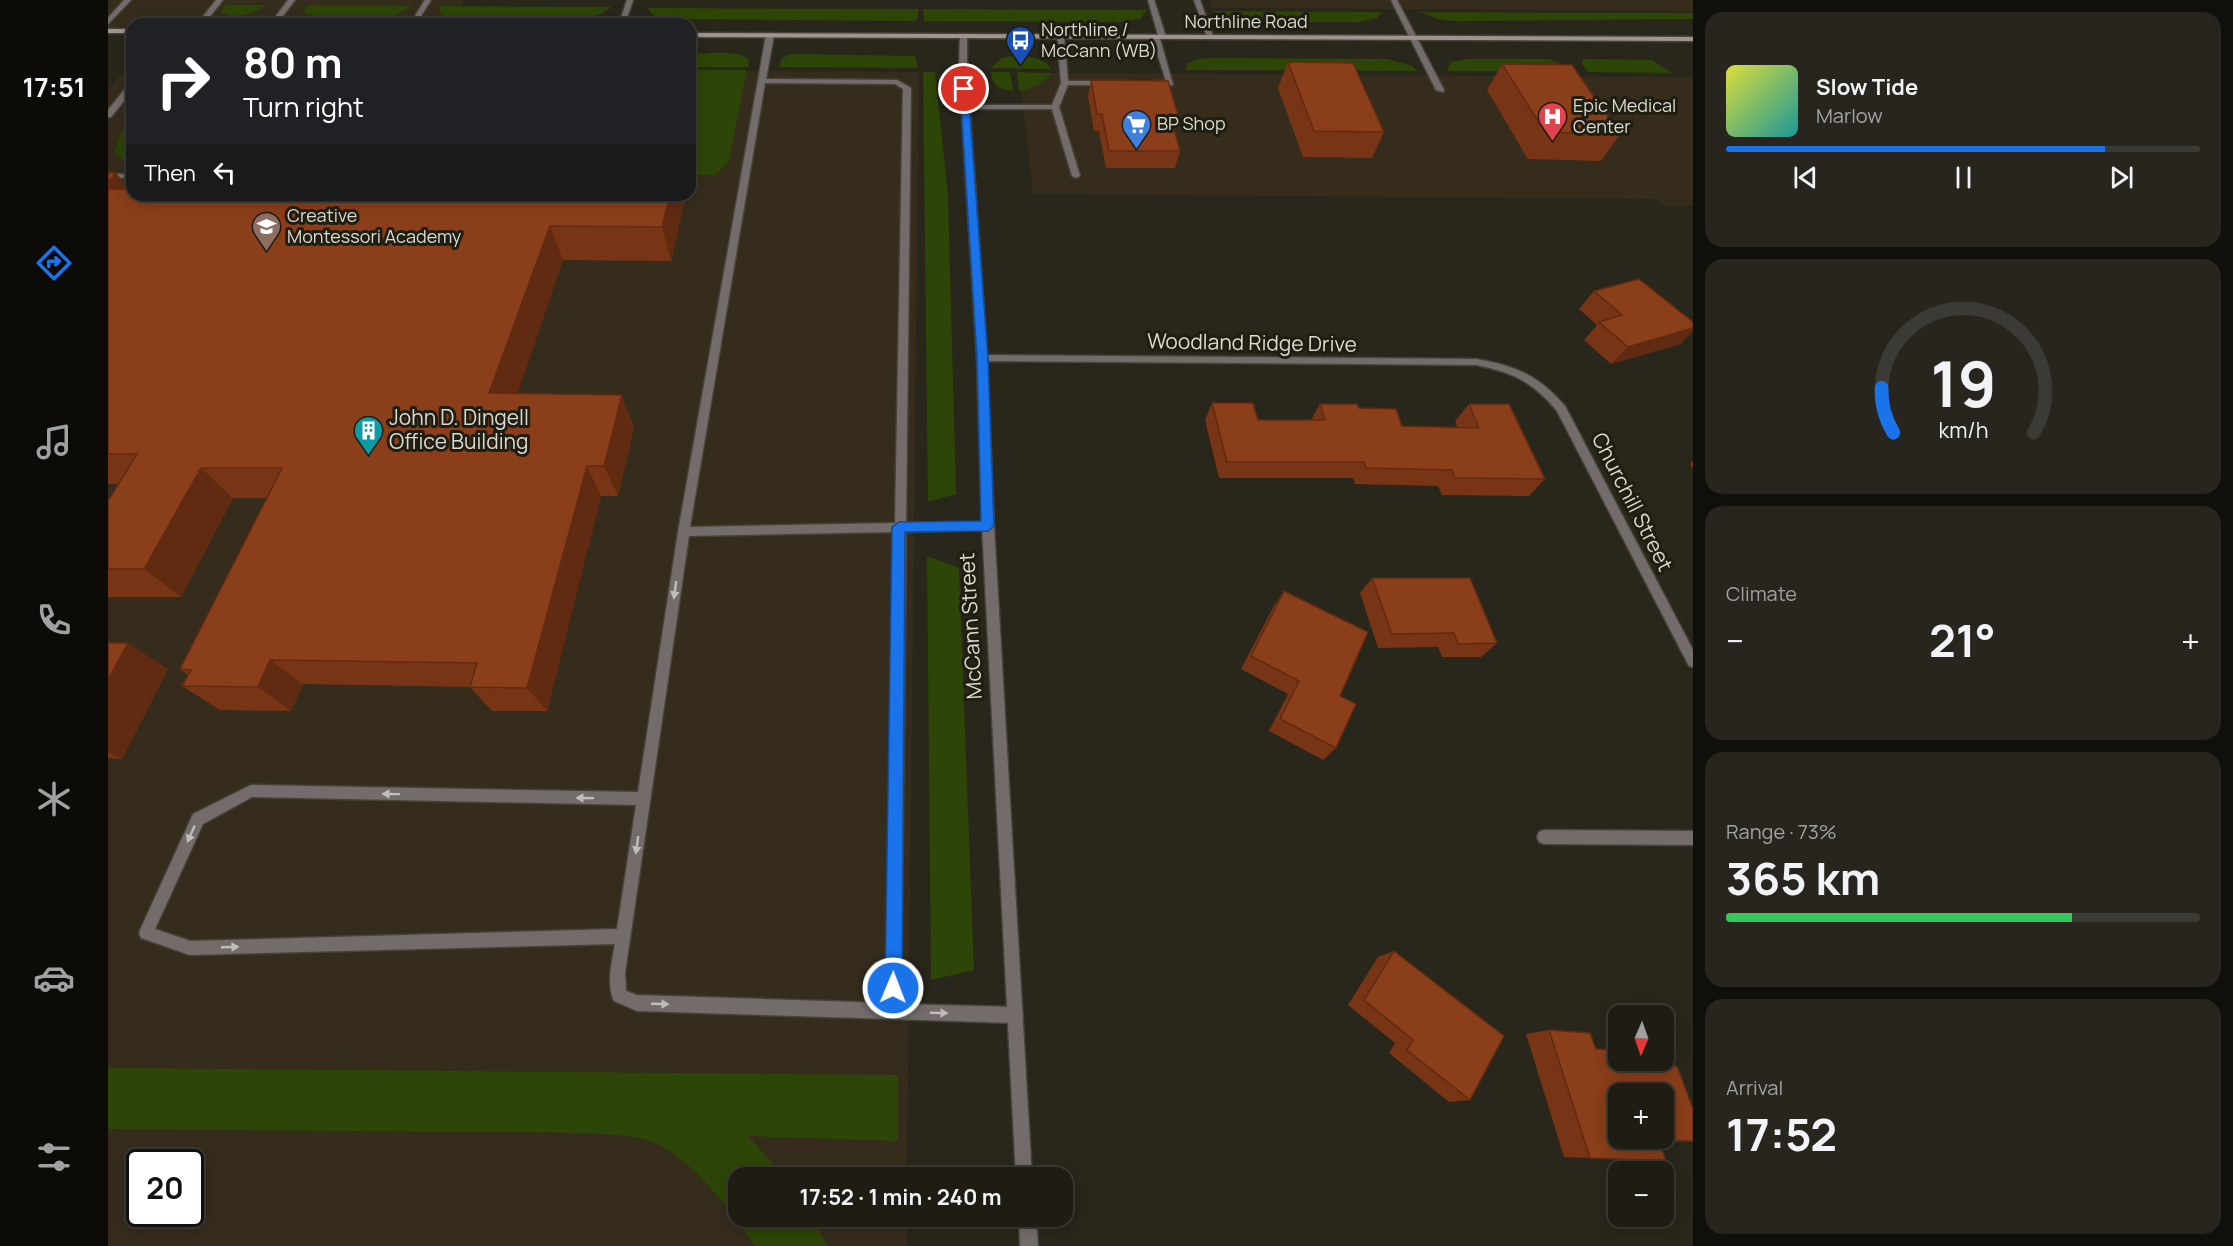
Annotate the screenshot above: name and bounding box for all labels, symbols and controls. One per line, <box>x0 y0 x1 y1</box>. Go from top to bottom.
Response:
street label: Northline Road <box>1184 9 1308 33</box>
place label: Northline / McCann (WB) <box>1041 17 1157 62</box>
bus stop icon: Northline / McCann (WB) <box>1004 24 1036 66</box>
text: 80 m <box>243 33 343 91</box>
icon: right <box>144 42 222 120</box>
pin <box>938 63 989 114</box>
text: 17:51 <box>22 68 86 105</box>
icon: arrive <box>947 72 980 105</box>
text: Slow Tide <box>1816 72 1918 102</box>
text: Turn right <box>243 88 364 125</box>
place label: Epic Medical Center <box>1573 93 1676 138</box>
hospital icon: Epic Medical Center <box>1536 100 1568 142</box>
text: Marlow <box>1816 102 1883 129</box>
supermarket icon: BP Shop <box>1120 108 1152 150</box>
place label: BP Shop <box>1157 111 1226 135</box>
icon: left <box>208 156 241 189</box>
text: Then <box>144 158 196 188</box>
icon: previous <box>1789 161 1822 194</box>
icon: pause <box>1947 161 1980 194</box>
icon: next <box>2105 161 2138 194</box>
place label: Creative Montessori Academy <box>287 203 462 248</box>
school or university icon: Creative Montessori Academy <box>250 210 282 252</box>
icon: directions <box>33 242 75 284</box>
street label: Woodland Ridge Drive <box>1147 326 1357 358</box>
text: 19 <box>1930 340 1996 426</box>
place label: John D. Dingell Office Building <box>389 403 529 455</box>
building icon: John D. Dingell Office Building <box>352 414 384 456</box>
text: km/h <box>1938 416 1988 445</box>
icon: music <box>33 421 75 463</box>
street label: Churchill Street <box>1586 427 1680 576</box>
street label: McCann Street <box>952 552 988 700</box>
text: Climate <box>1726 580 1797 607</box>
one-way arrow <box>670 581 679 600</box>
icon: phone <box>33 599 75 641</box>
text: 21° <box>1929 609 1996 671</box>
text: − <box>1726 618 1744 663</box>
text: + <box>2181 618 2200 663</box>
icon: climate <box>33 778 75 820</box>
one-way arrow <box>381 789 400 799</box>
one-way arrow <box>576 793 595 803</box>
text: Range · 73% <box>1726 818 1837 845</box>
one-way arrow <box>186 825 195 843</box>
one-way arrow <box>633 836 642 855</box>
text: 365 km <box>1726 847 1880 909</box>
one-way arrow <box>220 942 239 952</box>
position arrow <box>861 956 925 1020</box>
icon: car <box>33 957 75 999</box>
one-way arrow <box>651 999 670 1008</box>
north arrow <box>1608 1005 1674 1071</box>
map controls <box>1608 1005 1674 1227</box>
one-way arrow <box>930 1008 949 1017</box>
text: Arrival <box>1726 1074 1783 1101</box>
button: + <box>1608 1083 1674 1149</box>
text: 17:52 <box>1726 1103 1837 1165</box>
icon: filters <box>33 1136 75 1178</box>
speed limit sign: 20 <box>126 1149 204 1227</box>
button: − <box>1608 1161 1674 1227</box>
text: 17:52 · 1 min · 240 m <box>799 1182 1002 1212</box>

